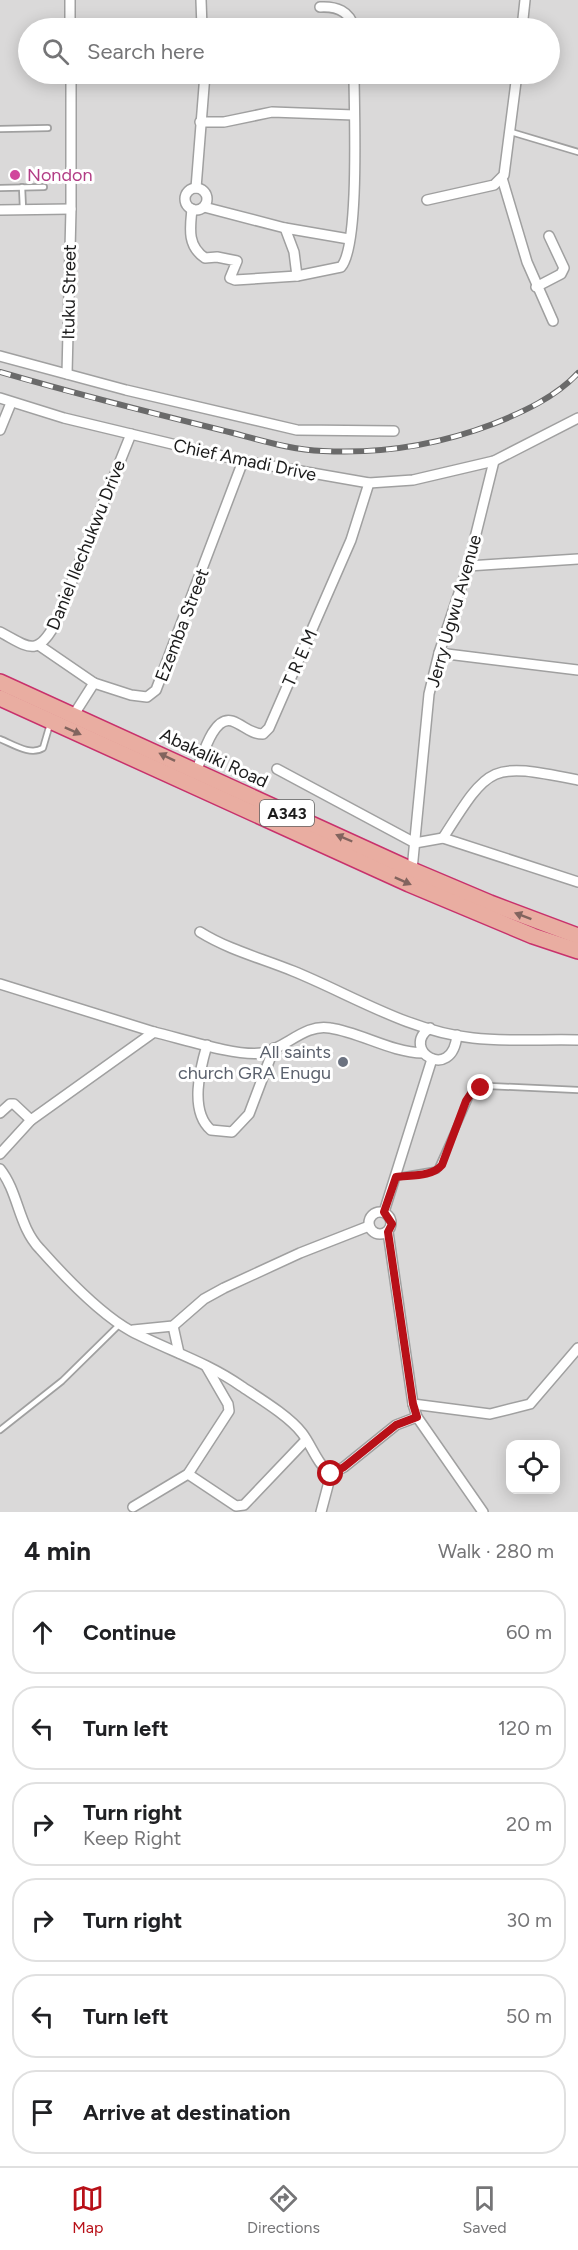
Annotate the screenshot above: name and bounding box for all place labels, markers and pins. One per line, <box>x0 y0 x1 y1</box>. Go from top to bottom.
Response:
place label: Nondon <box>27 164 92 186</box>
marker: Nondon <box>8 168 22 182</box>
place label: All saints church GRA Enugu <box>178 1041 331 1084</box>
marker: All saints church GRA Enugu <box>336 1055 350 1069</box>

